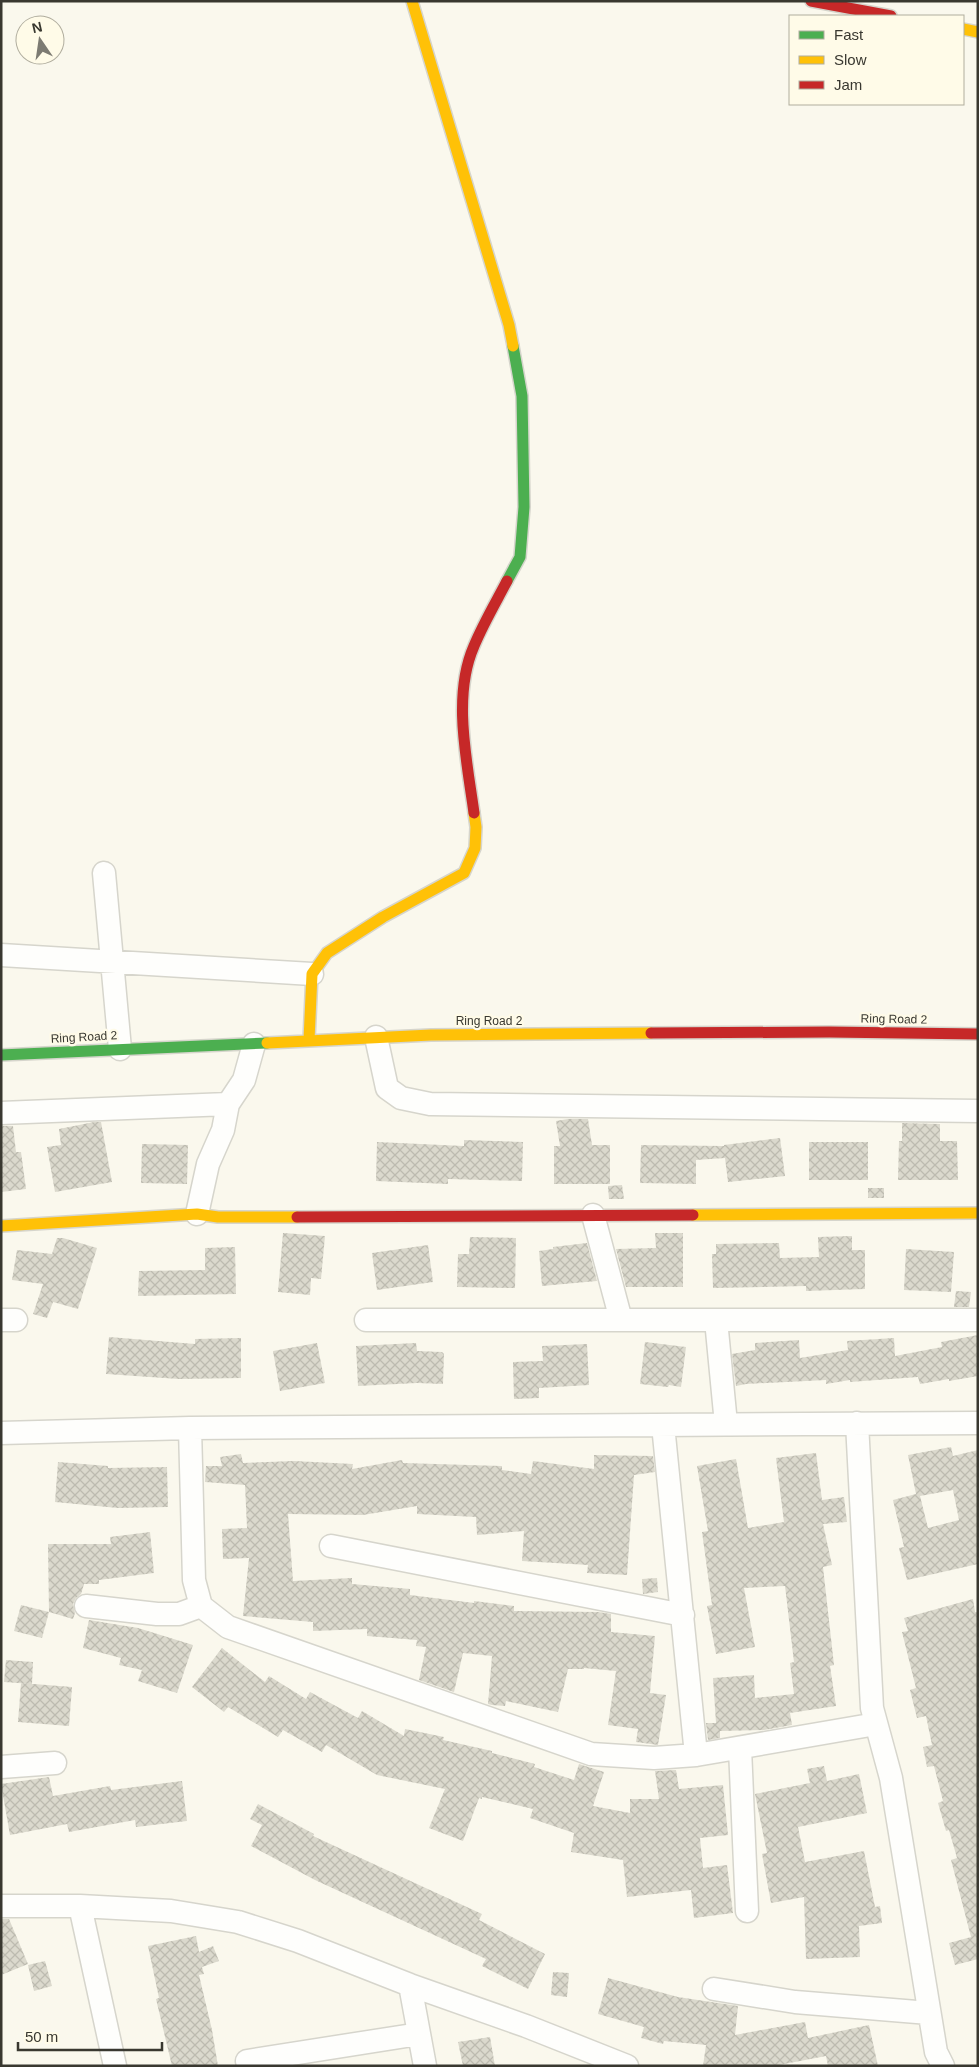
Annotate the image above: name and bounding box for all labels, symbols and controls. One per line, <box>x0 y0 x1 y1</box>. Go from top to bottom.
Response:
north arrow <box>15 15 65 65</box>
legend <box>789 15 964 105</box>
text: N <box>30 18 44 36</box>
text: Fast <box>834 26 864 43</box>
text: Slow <box>834 51 867 68</box>
text: Jam <box>834 76 862 93</box>
street label: Ring Road 2 <box>861 1011 928 1027</box>
street label: Ring Road 2 <box>456 1014 523 1028</box>
street label: Ring Road 2 <box>50 1028 118 1046</box>
scale bar <box>18 2020 161 2052</box>
text: 50 m <box>25 2028 58 2045</box>

